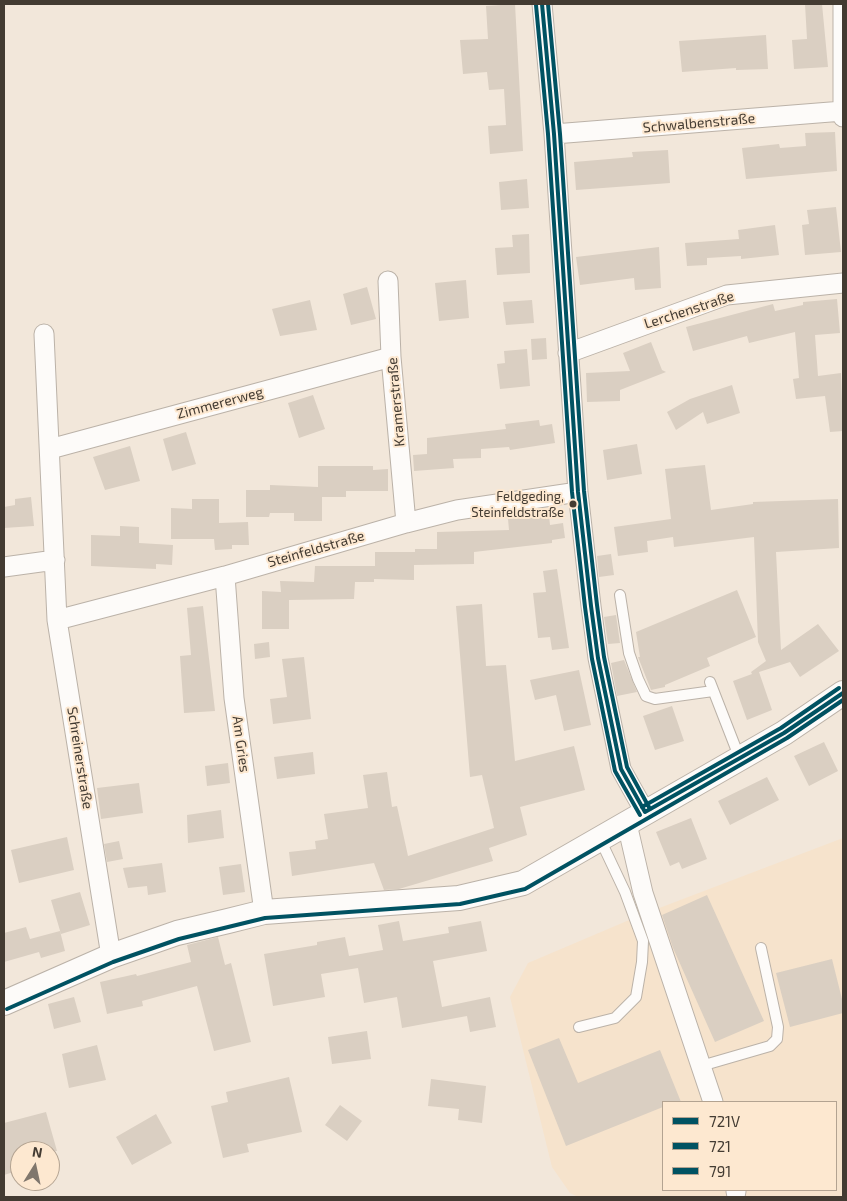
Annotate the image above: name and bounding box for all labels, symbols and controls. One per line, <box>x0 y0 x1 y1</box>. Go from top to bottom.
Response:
street label: Schwalbenstraße <box>642 110 756 136</box>
street label: Lerchenstraße <box>642 288 736 332</box>
street label: Kramerstraße <box>384 357 408 447</box>
street label: Zimmererweg <box>175 383 265 423</box>
place label: Feldgeding, Steinfeldstraße <box>471 489 564 520</box>
marker: Feldgeding, Steinfeldstraße <box>568 499 578 509</box>
street label: Steinfeldstraße <box>266 527 366 571</box>
street label: Schreinerstraße <box>64 706 96 810</box>
street label: Am Gries <box>229 715 253 773</box>
legend <box>662 1101 837 1191</box>
text: 721V <box>709 1112 740 1130</box>
text: 721 <box>709 1137 731 1155</box>
north arrow <box>10 1141 60 1191</box>
text: N <box>31 1142 44 1161</box>
text: 791 <box>709 1162 731 1180</box>

